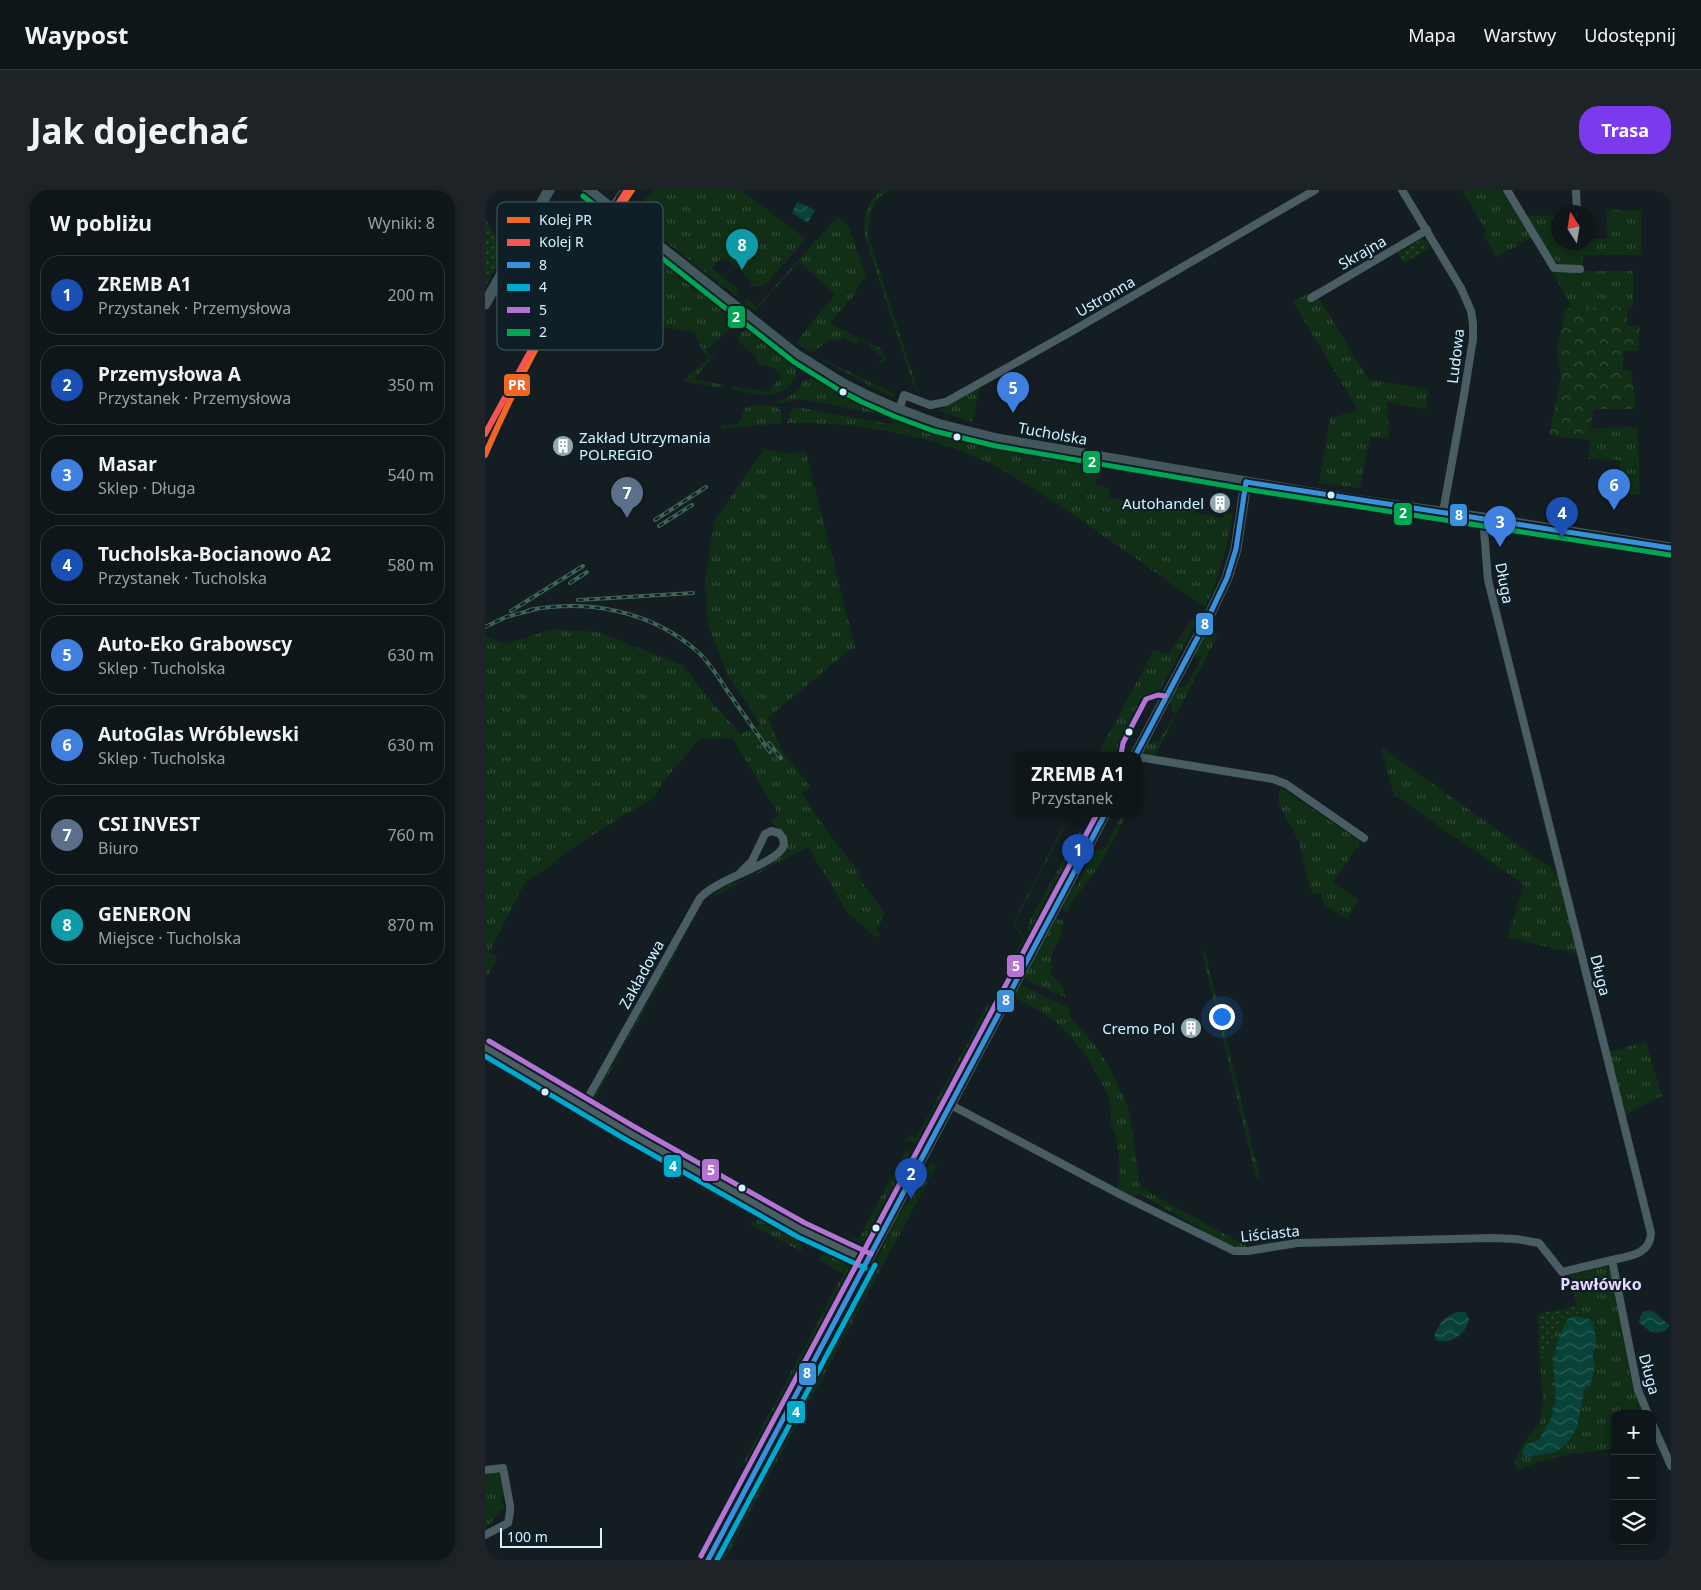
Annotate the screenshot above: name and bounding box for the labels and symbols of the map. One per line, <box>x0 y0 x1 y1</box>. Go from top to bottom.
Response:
legend <box>497 202 663 350</box>
north arrow <box>1551 205 1596 250</box>
text: Kolej PR <box>539 210 592 229</box>
pin: 8 <box>726 229 758 270</box>
street label: Skrajna <box>1334 230 1390 274</box>
text: Kolej R <box>539 232 584 251</box>
text: 8 <box>539 255 547 274</box>
street label: Ustronna <box>1072 271 1138 321</box>
text: 4 <box>539 277 547 296</box>
text: 5 <box>539 300 547 319</box>
line badge: 2 <box>727 305 746 329</box>
text: 2 <box>732 307 740 326</box>
text: 2 <box>539 322 547 341</box>
street label: Ludowa <box>1442 327 1468 385</box>
pin: 5 <box>997 372 1029 413</box>
line badge: PR <box>503 373 531 397</box>
text: PR <box>508 375 527 394</box>
unlabelled marker <box>838 387 848 397</box>
street label: Tucholska <box>1017 417 1089 449</box>
place label: Zakład Utrzymania POLREGIO <box>579 427 711 464</box>
unlabelled marker <box>952 432 962 442</box>
building icon: Zakład Utrzymania POLREGIO <box>551 434 575 458</box>
line badge: 2 <box>1082 450 1101 474</box>
text: 2 <box>1088 452 1096 471</box>
pin: 6 <box>1598 469 1630 510</box>
pin: 7 <box>611 477 643 518</box>
unlabelled marker <box>1326 490 1336 500</box>
building icon: Autohandel <box>1208 491 1232 515</box>
place label: Autohandel <box>1122 493 1204 513</box>
pin: 4 <box>1546 497 1578 538</box>
line badge: 2 <box>1393 502 1413 526</box>
text: 2 <box>1399 503 1407 522</box>
line badge: 8 <box>1449 503 1468 527</box>
text: 8 <box>1455 505 1463 524</box>
pin: 3 <box>1484 506 1516 547</box>
street label: Długa <box>1491 561 1519 605</box>
line badge: 8 <box>1195 612 1214 636</box>
text: 8 <box>1201 614 1209 633</box>
unlabelled marker <box>1124 727 1134 737</box>
pin: 1 <box>1062 834 1094 875</box>
street label: Zakładowa <box>614 936 668 1012</box>
street label: Długa <box>1586 952 1616 998</box>
line badge: 5 <box>1006 954 1025 978</box>
text: 5 <box>1012 956 1020 975</box>
line badge: 8 <box>996 989 1015 1013</box>
text: 8 <box>1002 990 1010 1009</box>
your location <box>1209 1004 1235 1030</box>
building icon: Cremo Pol <box>1179 1016 1203 1040</box>
place label: Cremo Pol <box>1102 1018 1175 1038</box>
unlabelled marker <box>540 1087 550 1097</box>
line badge: 4 <box>663 1154 682 1178</box>
text: 4 <box>669 1156 677 1175</box>
line badge: 5 <box>701 1158 720 1182</box>
pin: 2 <box>895 1158 927 1199</box>
text: 5 <box>707 1160 715 1179</box>
unlabelled marker <box>737 1183 747 1193</box>
street label: Liściasta <box>1239 1220 1301 1246</box>
unlabelled marker <box>871 1223 881 1233</box>
district label: Pawłówko <box>1560 1273 1642 1295</box>
street label: Długa <box>1635 1351 1665 1397</box>
line badge: 8 <box>798 1362 817 1386</box>
text: 8 <box>803 1363 811 1382</box>
line badge: 4 <box>786 1400 806 1424</box>
text: 4 <box>792 1402 800 1421</box>
scale bar <box>500 1525 603 1548</box>

